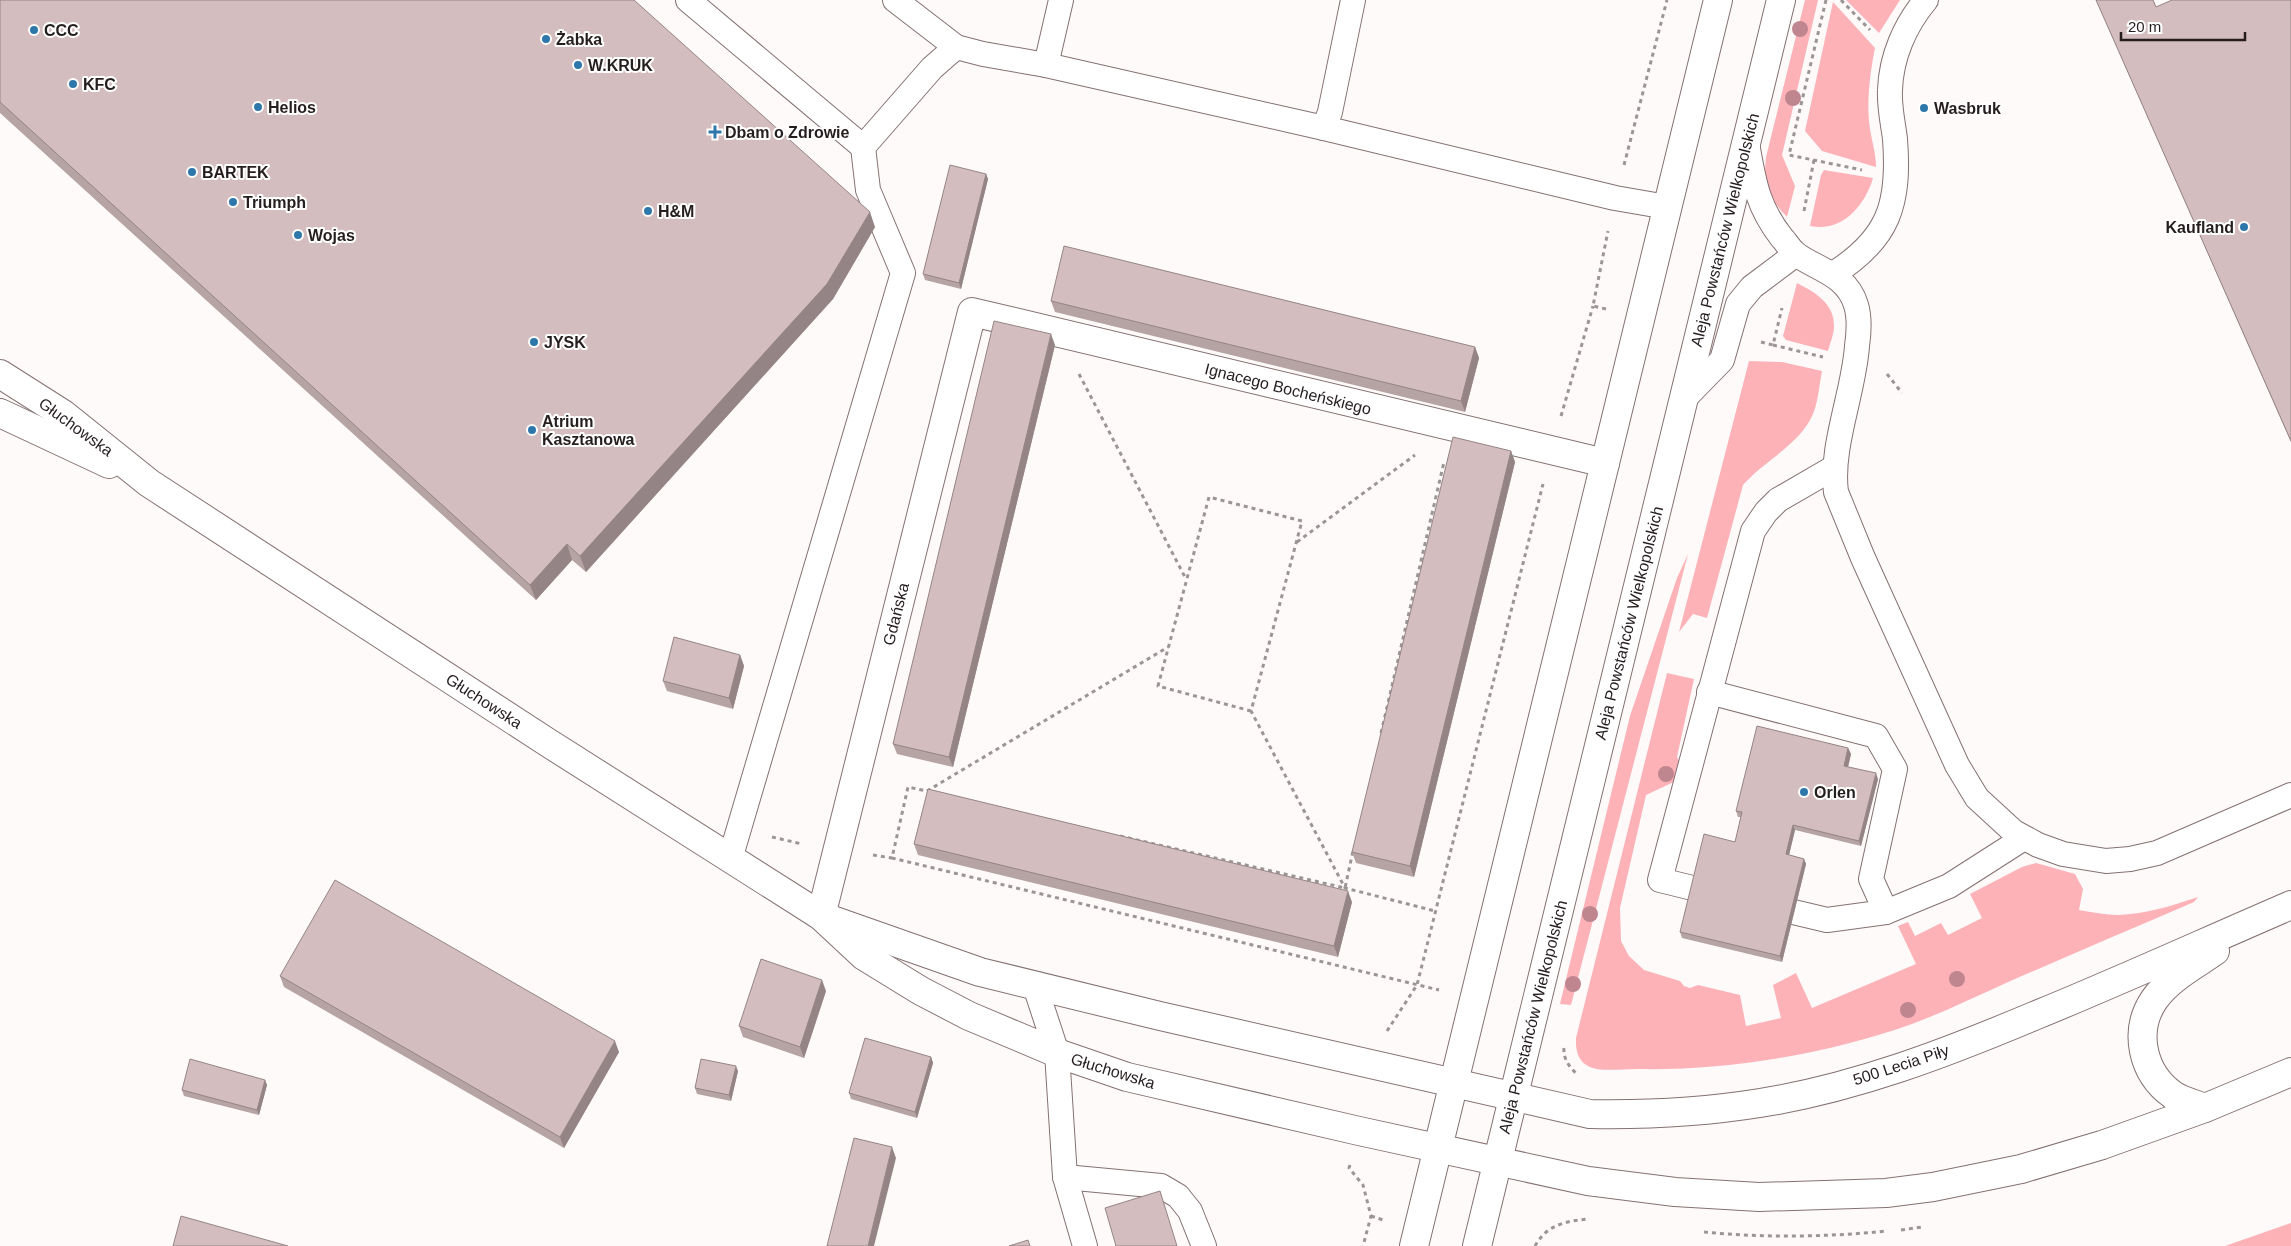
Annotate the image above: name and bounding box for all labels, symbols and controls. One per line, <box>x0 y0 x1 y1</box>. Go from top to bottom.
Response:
scale bar <box>2121 10 2245 42</box>
text: 20 m <box>2128 18 2161 35</box>
place label: CCC <box>44 22 79 39</box>
marker: CCC <box>28 24 40 36</box>
place label: Żabka <box>556 31 602 48</box>
marker: Żabka <box>540 33 552 45</box>
place label: W.KRUK <box>588 57 653 74</box>
marker: W.KRUK <box>572 59 584 71</box>
place label: KFC <box>83 76 116 93</box>
marker: KFC <box>67 78 79 90</box>
place label: Helios <box>268 99 316 116</box>
place label: Wasbruk <box>1934 100 2001 117</box>
marker: Helios <box>252 101 264 113</box>
marker: Wasbruk <box>1918 102 1930 114</box>
street label: Aleja Powstańców Wielkopolskich <box>1688 111 1762 349</box>
place label: Dbam o Zdrowie <box>725 124 850 141</box>
marker: Dbam o Zdrowie <box>709 126 721 138</box>
place label: BARTEK <box>202 164 269 181</box>
marker: BARTEK <box>186 166 198 178</box>
place label: Triumph <box>243 194 306 211</box>
marker: Triumph <box>227 196 239 208</box>
place label: H&M <box>658 203 694 220</box>
marker: H&M <box>642 205 654 217</box>
place label: Kaufland <box>2166 219 2234 236</box>
marker: Kaufland <box>2238 221 2250 233</box>
place label: Wojas <box>308 227 355 244</box>
marker: Wojas <box>292 229 304 241</box>
place label: JYSK <box>544 334 586 351</box>
marker: JYSK <box>528 336 540 348</box>
street label: Ignacego Bocheńskiego <box>1203 360 1373 418</box>
street label: Głuchowska <box>36 395 116 460</box>
place label: Atrium Kasztanowa <box>542 413 635 448</box>
marker: Atrium Kasztanowa <box>526 424 538 436</box>
street label: Aleja Powstańców Wielkopolskich <box>1592 504 1666 742</box>
street label: Gdańska <box>880 581 912 647</box>
street label: Głuchowska <box>443 670 525 732</box>
place label: Orlen <box>1814 784 1856 801</box>
marker: Orlen <box>1798 786 1810 798</box>
street label: Aleja Powstańców Wielkopolskich <box>1496 898 1570 1136</box>
street label: 500 Lecia Piły <box>1851 1042 1951 1088</box>
street label: Głuchowska <box>1069 1050 1157 1092</box>

